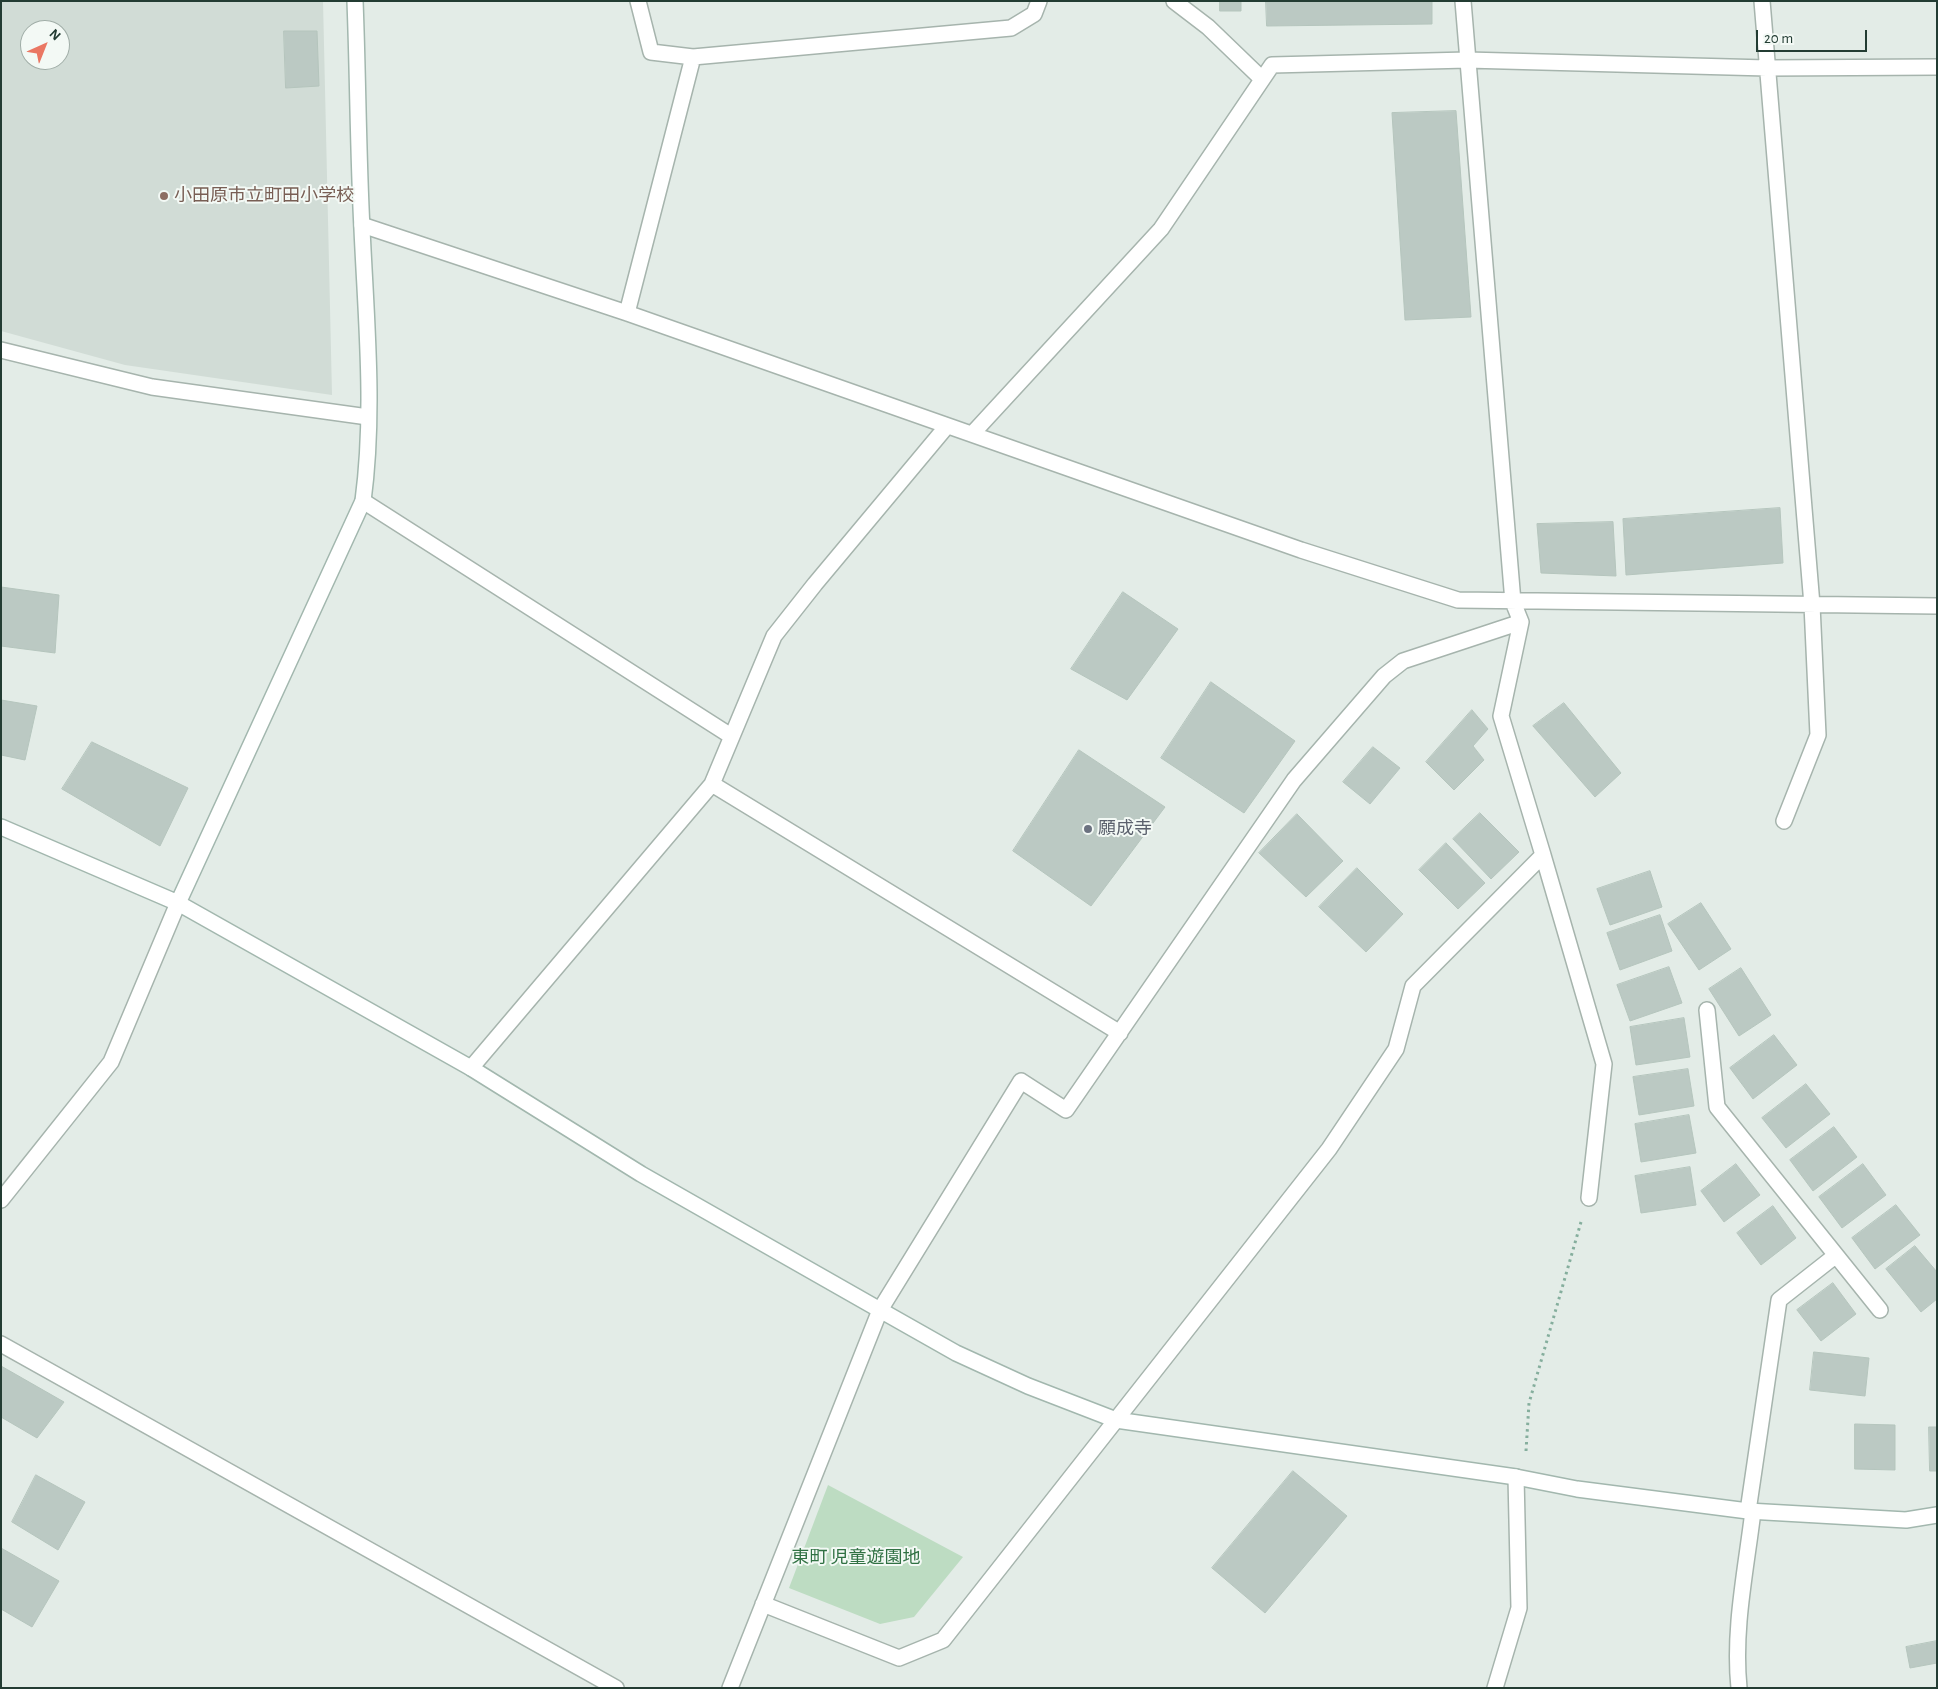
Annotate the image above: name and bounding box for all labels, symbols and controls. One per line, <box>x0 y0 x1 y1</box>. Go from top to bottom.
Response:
north arrow <box>20 20 70 70</box>
scale bar <box>1758 20 1869 52</box>
text: N <box>46 27 63 43</box>
text: 20 m <box>1764 31 1793 46</box>
place label: 小田原市立町田小学校 <box>174 185 354 207</box>
marker: 小田原市立町田小学校 <box>158 190 170 202</box>
place label: 願成寺 <box>1098 818 1152 840</box>
marker: 願成寺 <box>1082 823 1094 835</box>
park label: 東町 児童遊園地 <box>792 1547 920 1569</box>

